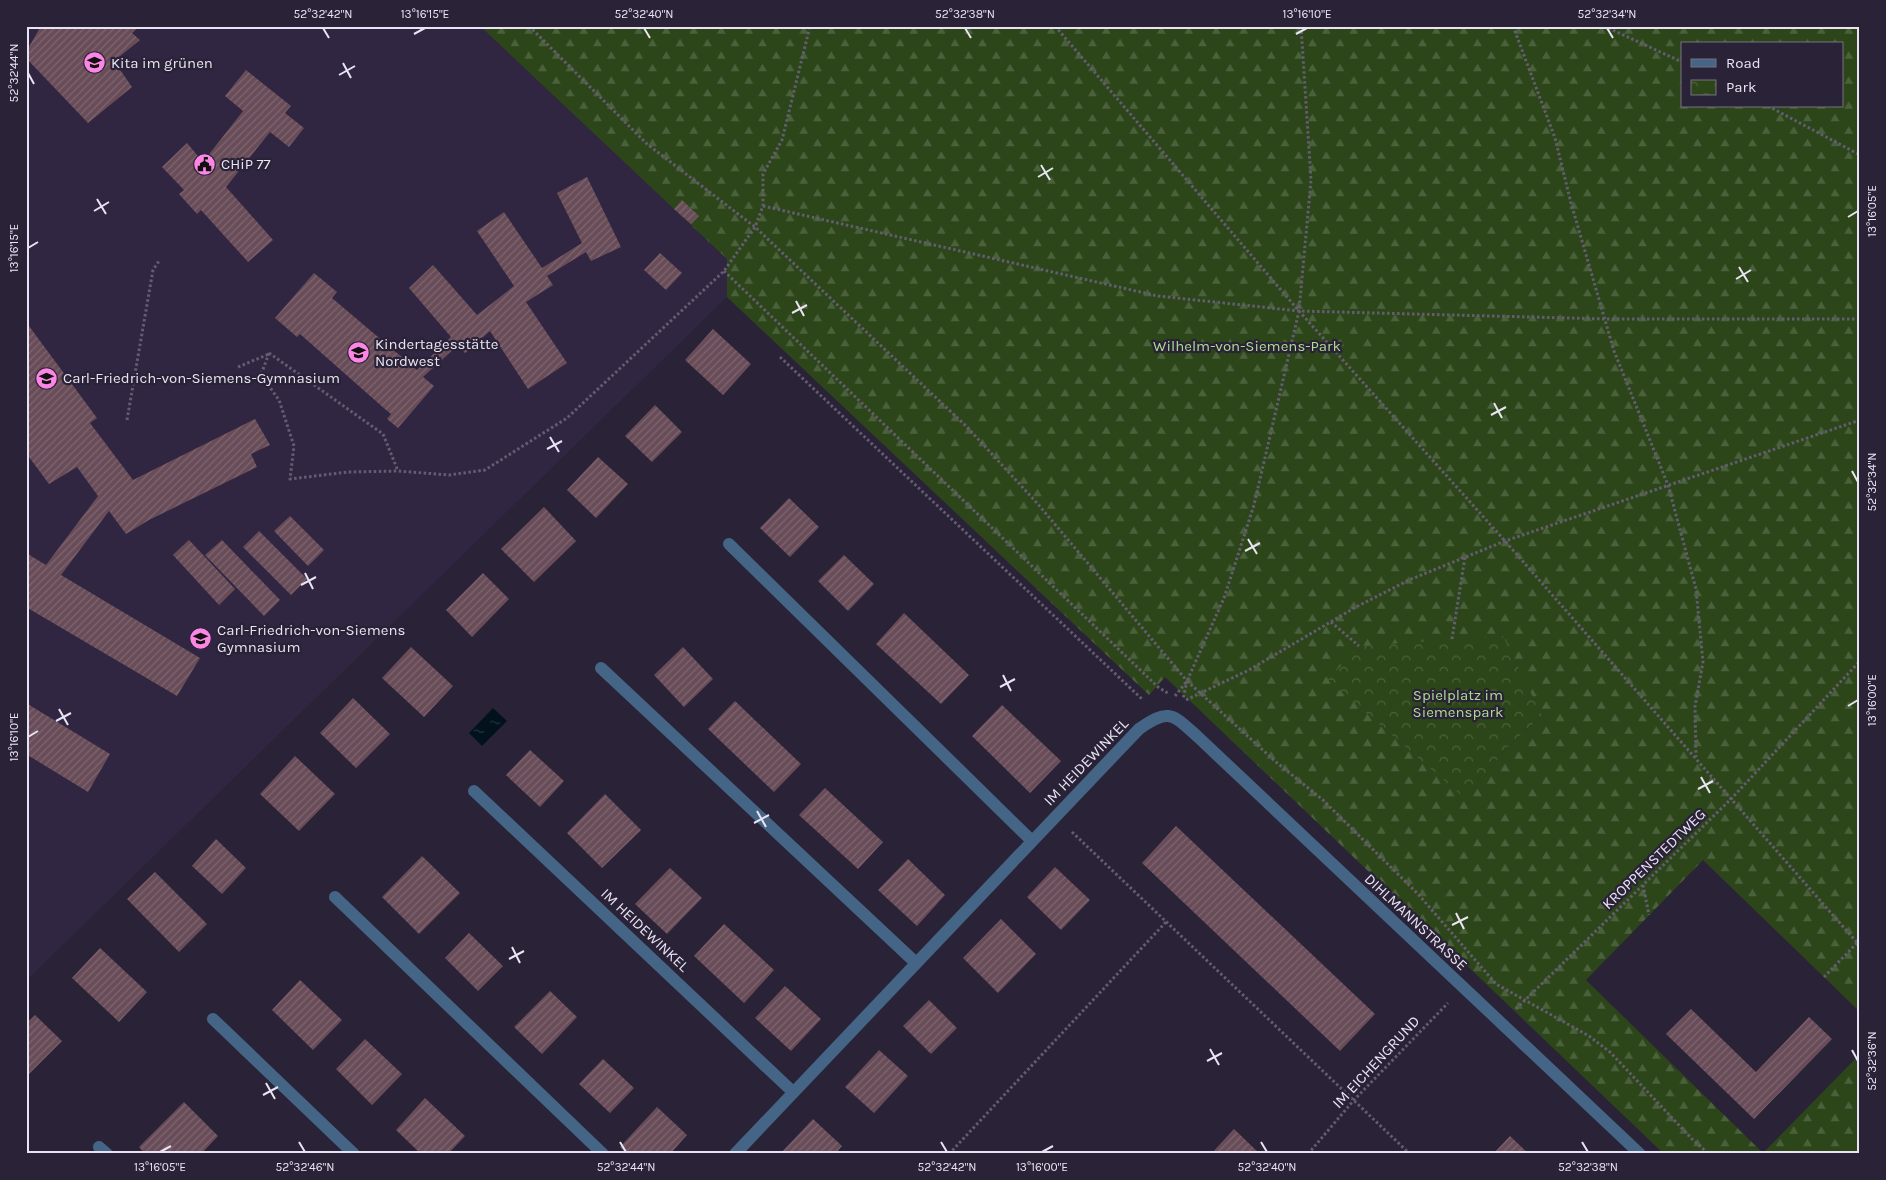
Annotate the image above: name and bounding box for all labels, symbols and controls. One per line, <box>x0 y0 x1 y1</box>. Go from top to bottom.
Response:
text: 52°32'42"N <box>294 7 353 21</box>
text: 13°16'15"E <box>401 7 449 21</box>
text: 52°32'40"N <box>614 7 674 21</box>
text: 52°32'38"N <box>935 7 995 21</box>
text: 13°16'10"E <box>1282 7 1332 21</box>
text: 52°32'34"N <box>1577 7 1637 21</box>
legend <box>1681 42 1844 108</box>
text: 52°32'44"N <box>7 44 21 102</box>
school or university icon: Kita im grünen <box>83 51 107 75</box>
place label: Kita im grünen <box>111 54 213 72</box>
text: Road <box>1726 54 1761 72</box>
text: Park <box>1726 78 1756 96</box>
public building icon: CHiP 77 <box>193 152 217 176</box>
place label: CHiP 77 <box>221 155 271 173</box>
text: 13°16'05"E <box>1865 185 1879 237</box>
text: 13°16'15"E <box>7 224 21 272</box>
place label: Kindertagesstätte Nordwest <box>375 335 498 370</box>
park label: Wilhelm-von-Siemens-Park <box>1153 337 1341 355</box>
school or university icon: Kindertagesstätte Nordwest <box>347 341 371 365</box>
school or university icon: Carl-Friedrich-von-Siemens-Gymnasium <box>35 366 59 390</box>
place label: Carl-Friedrich-von-Siemens-Gymnasium <box>63 369 340 387</box>
text: 52°32'34"N <box>1865 452 1879 512</box>
place label: Carl-Friedrich-von-Siemens Gymnasium <box>217 621 405 656</box>
school or university icon: Carl-Friedrich-von-Siemens Gymnasium <box>189 627 213 651</box>
text: 13°16'00"E <box>1865 674 1879 726</box>
park label: Spielplatz im Siemenspark <box>1413 686 1503 721</box>
text: 13°16'10"E <box>7 712 21 762</box>
street label: IM HEIDEWINKEL <box>1040 715 1132 809</box>
street label: KROPPENSTEDTWEG <box>1598 805 1710 913</box>
street label: DIHLMANNSTRASSE <box>1361 870 1471 974</box>
street label: IM HEIDEWINKEL <box>597 885 693 975</box>
street label: IM EICHENGRUND <box>1329 1012 1423 1112</box>
text: 52°32'36"N <box>1865 1031 1879 1091</box>
text: 13°16'05"E <box>134 1160 186 1174</box>
text: 52°32'46"N <box>276 1160 334 1174</box>
text: 52°32'44"N <box>597 1160 655 1174</box>
text: 52°32'42"N <box>918 1160 977 1174</box>
text: 13°16'00"E <box>1016 1160 1068 1174</box>
text: 52°32'40"N <box>1237 1160 1297 1174</box>
text: 52°32'38"N <box>1558 1160 1618 1174</box>

